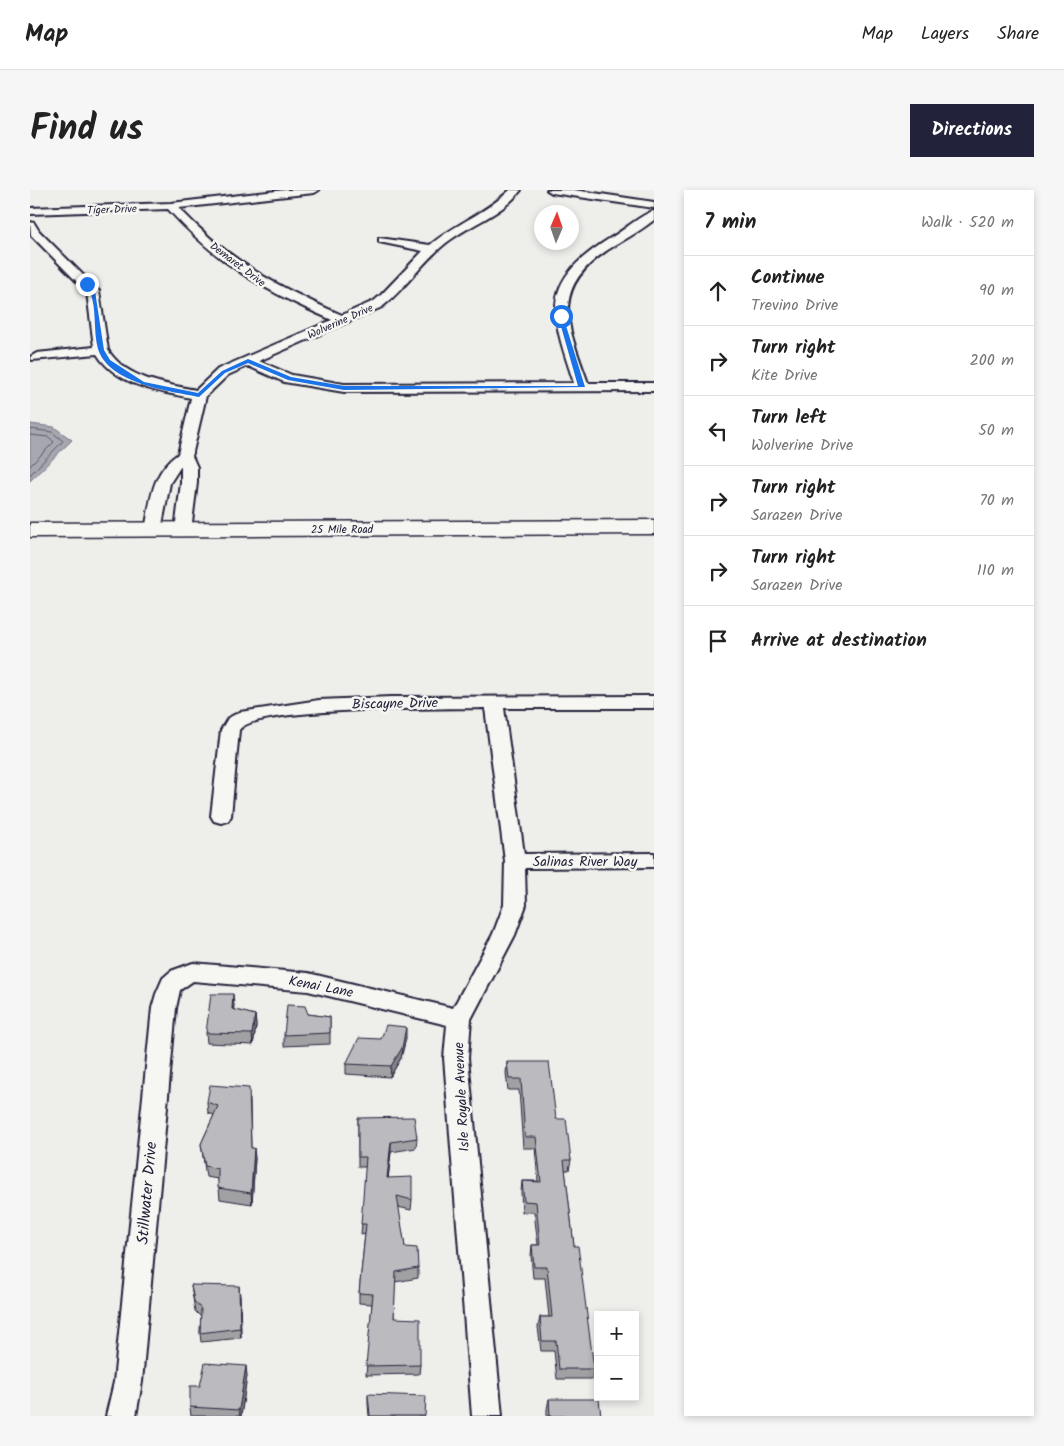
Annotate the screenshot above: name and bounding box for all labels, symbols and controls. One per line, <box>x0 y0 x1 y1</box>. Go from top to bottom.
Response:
text: Map <box>25 15 68 54</box>
text: Map <box>862 20 893 49</box>
text: Layers <box>921 20 969 49</box>
text: Share <box>997 20 1039 49</box>
text: Find us <box>30 102 143 158</box>
button: Directions <box>910 104 1034 157</box>
street label: Tiger Drive <box>87 200 137 220</box>
north arrow <box>534 205 579 250</box>
text: 7 min <box>704 206 756 239</box>
text: Walk · 520 m <box>921 210 1014 235</box>
street label: Demaret Drive <box>206 238 269 292</box>
text: Continue <box>751 263 824 293</box>
route end <box>76 273 99 296</box>
icon: ahead <box>704 277 732 305</box>
text: 90 m <box>979 278 1014 303</box>
text: Trevino Drive <box>751 293 838 318</box>
street label: Wolverine Drive <box>305 299 376 344</box>
route start <box>550 305 573 328</box>
text: Turn right <box>751 333 836 363</box>
icon: right <box>704 347 732 375</box>
text: 200 m <box>970 348 1014 373</box>
text: Kite Drive <box>751 363 817 388</box>
text: Turn left <box>751 403 826 433</box>
icon: left <box>704 417 732 445</box>
text: 50 m <box>978 418 1014 443</box>
text: Wolverine Drive <box>751 433 853 458</box>
text: Turn right <box>751 473 836 503</box>
icon: right <box>704 487 732 515</box>
text: 70 m <box>979 488 1014 513</box>
text: Sarazen Drive <box>751 503 842 528</box>
street label: 25 Mile Road <box>311 521 374 539</box>
text: Turn right <box>751 543 836 573</box>
icon: right <box>704 557 732 585</box>
text: 110 m <box>977 558 1014 583</box>
text: Sarazen Drive <box>751 573 842 598</box>
text: Arrive at destination <box>751 626 927 656</box>
icon: arrive <box>704 627 732 655</box>
street label: Biscayne Drive <box>352 692 439 716</box>
street label: Salinas River Way <box>533 851 638 873</box>
street label: Kenai Lane <box>287 970 356 1004</box>
street label: Isle Royale Avenue <box>448 1041 476 1152</box>
street label: Stillwater Drive <box>131 1141 164 1246</box>
map controls <box>594 1311 639 1401</box>
button: + <box>594 1311 639 1356</box>
button: − <box>594 1356 639 1401</box>

